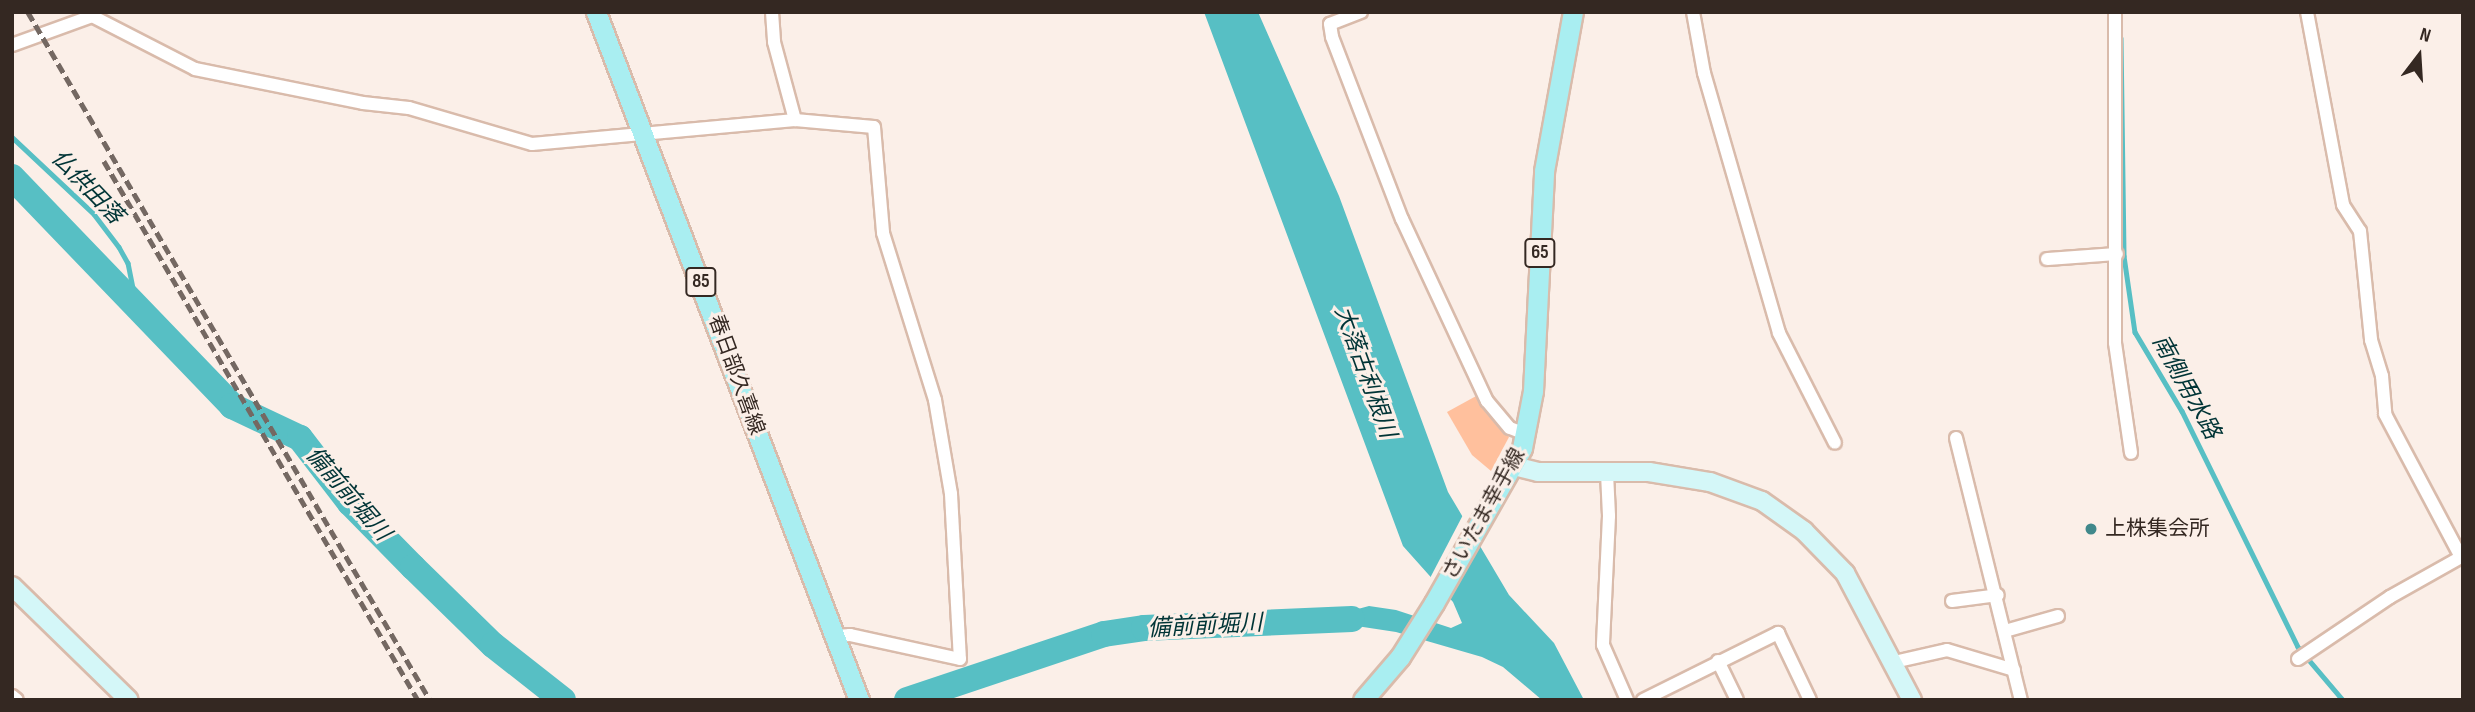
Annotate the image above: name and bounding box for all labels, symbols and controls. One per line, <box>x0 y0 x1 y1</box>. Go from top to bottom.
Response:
north arrow <box>2384 21 2454 91</box>
text: N <box>2417 23 2434 48</box>
water label: 仏供田落 <box>45 144 129 230</box>
road number: 65 <box>1524 238 1556 268</box>
road number: 85 <box>685 266 717 298</box>
water label: 大落古利根川 <box>1328 302 1402 442</box>
street label: 春日部久喜線 <box>703 311 769 439</box>
water label: 南側用水路 <box>2146 330 2226 444</box>
water label: 備前前堀川 <box>300 442 396 546</box>
street label: さいたま幸手線 <box>1437 444 1531 584</box>
place label: 上株集会所 <box>2105 516 2210 542</box>
marker: 上株集会所 <box>2083 521 2099 537</box>
water label: 備前前堀川 <box>1147 609 1263 643</box>

